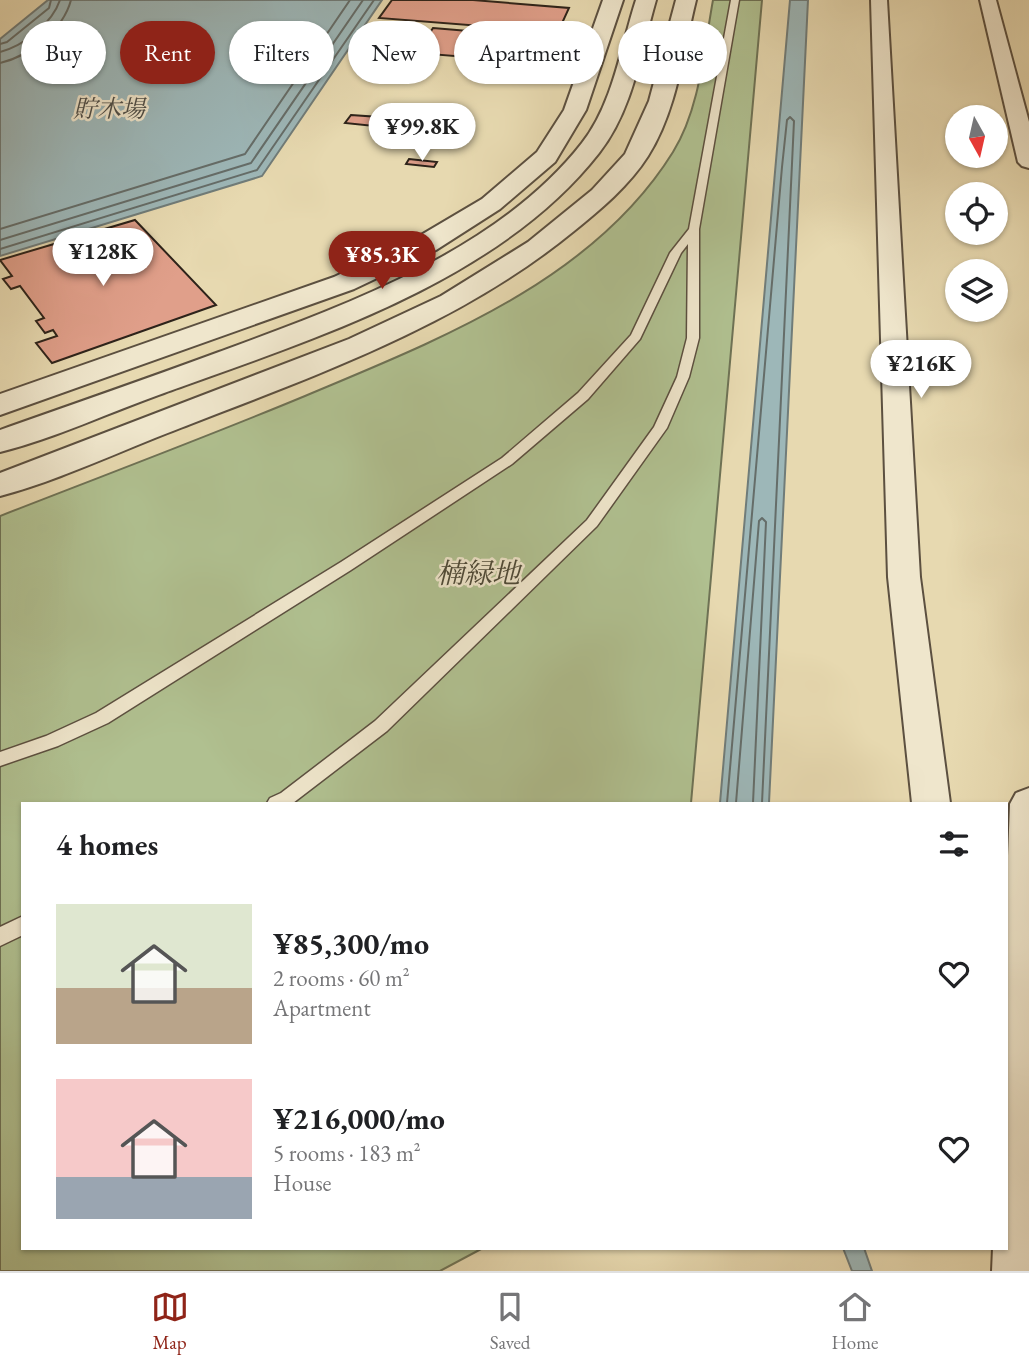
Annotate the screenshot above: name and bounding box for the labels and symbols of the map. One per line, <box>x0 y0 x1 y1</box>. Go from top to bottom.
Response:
water label: 貯木場 <box>73 93 147 124</box>
pin: ¥99.8K <box>365 104 479 163</box>
north arrow <box>945 105 1008 168</box>
pin: ¥128K <box>54 229 152 288</box>
pin: ¥85.3K <box>325 232 439 291</box>
pin: ¥216K <box>872 340 970 400</box>
park label: 楠緑地 <box>436 555 523 591</box>

